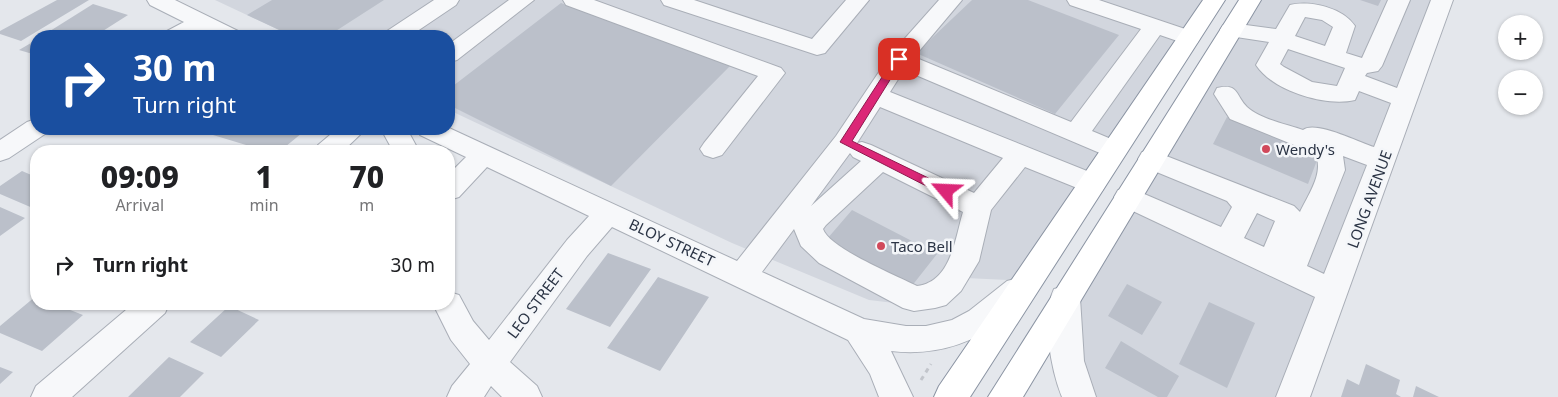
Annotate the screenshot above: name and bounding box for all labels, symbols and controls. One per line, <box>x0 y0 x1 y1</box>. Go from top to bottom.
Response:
map controls <box>1498 15 1543 115</box>
button: + <box>1498 15 1543 60</box>
pin <box>878 38 920 80</box>
text: 30 m <box>133 44 216 91</box>
icon: arrive <box>885 45 913 73</box>
icon: right <box>50 50 115 115</box>
button: − <box>1498 70 1543 115</box>
text: Turn right <box>133 89 236 119</box>
place label: Wendy's <box>1276 139 1335 159</box>
marker: Wendy's <box>1260 143 1272 155</box>
street label: LONG AVENUE <box>1342 147 1396 251</box>
text: 09:09 <box>101 156 179 197</box>
text: 1 <box>255 156 273 197</box>
text: 70 <box>349 156 384 197</box>
position arrow <box>919 164 971 216</box>
text: Arrival <box>115 194 164 216</box>
text: min <box>250 194 279 216</box>
text: m <box>359 194 374 216</box>
street label: BLOY STREET <box>626 213 719 271</box>
place label: Taco Bell <box>891 236 953 256</box>
marker: Taco Bell <box>875 240 887 252</box>
icon: right <box>50 251 78 279</box>
text: Turn right <box>93 252 188 278</box>
text: 30 m <box>391 252 435 278</box>
street label: LEO STREET <box>502 263 568 342</box>

